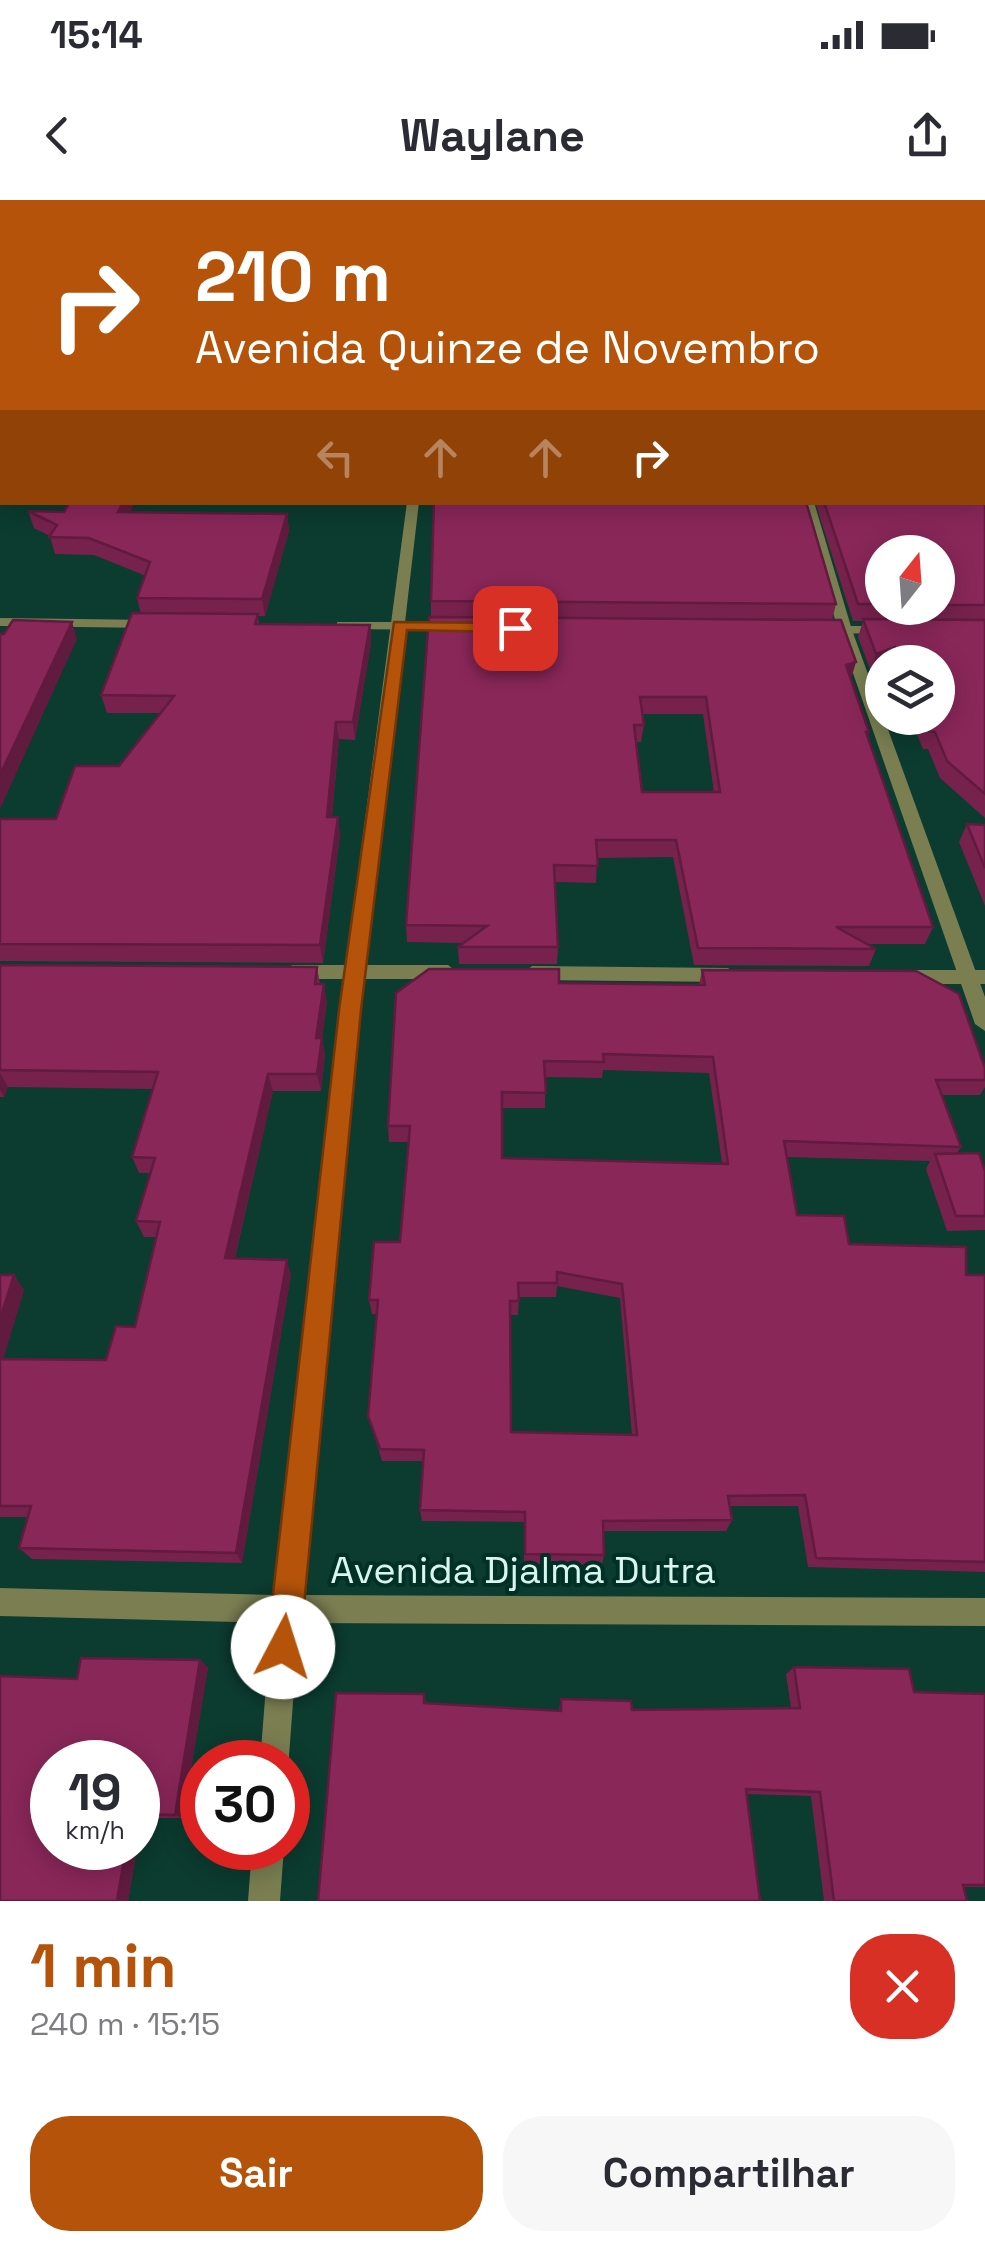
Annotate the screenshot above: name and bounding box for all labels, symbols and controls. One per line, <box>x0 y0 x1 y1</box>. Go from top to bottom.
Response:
text: 15:14 <box>50 11 143 59</box>
text: Waylane <box>400 107 585 164</box>
icon: back <box>30 108 85 163</box>
icon: share <box>900 108 955 163</box>
text: 210 m <box>195 232 391 321</box>
icon: right <box>30 240 160 370</box>
text: Avenida Quinze de Novembro <box>195 319 820 376</box>
icon: left <box>308 430 363 485</box>
icon: ahead <box>413 430 468 485</box>
icon: ahead <box>518 430 573 485</box>
icon: right <box>623 430 678 485</box>
north arrow <box>865 535 955 625</box>
map controls <box>865 535 955 735</box>
pin <box>473 586 558 671</box>
icon: arrive <box>488 601 543 656</box>
button: layers <box>865 645 955 735</box>
street label: Avenida Djalma Dutra <box>330 1546 716 1594</box>
position arrow <box>231 1595 335 1699</box>
speed limit sign: 30 <box>180 1740 310 1870</box>
text: 19 <box>68 1761 122 1825</box>
text: km/h <box>65 1814 125 1846</box>
text: 1 min <box>30 1928 177 2005</box>
button: close <box>850 1934 955 2039</box>
text: 240 m · 15:15 <box>30 2004 220 2044</box>
button: Sair <box>30 2116 483 2231</box>
button: Compartilhar <box>503 2116 955 2231</box>

